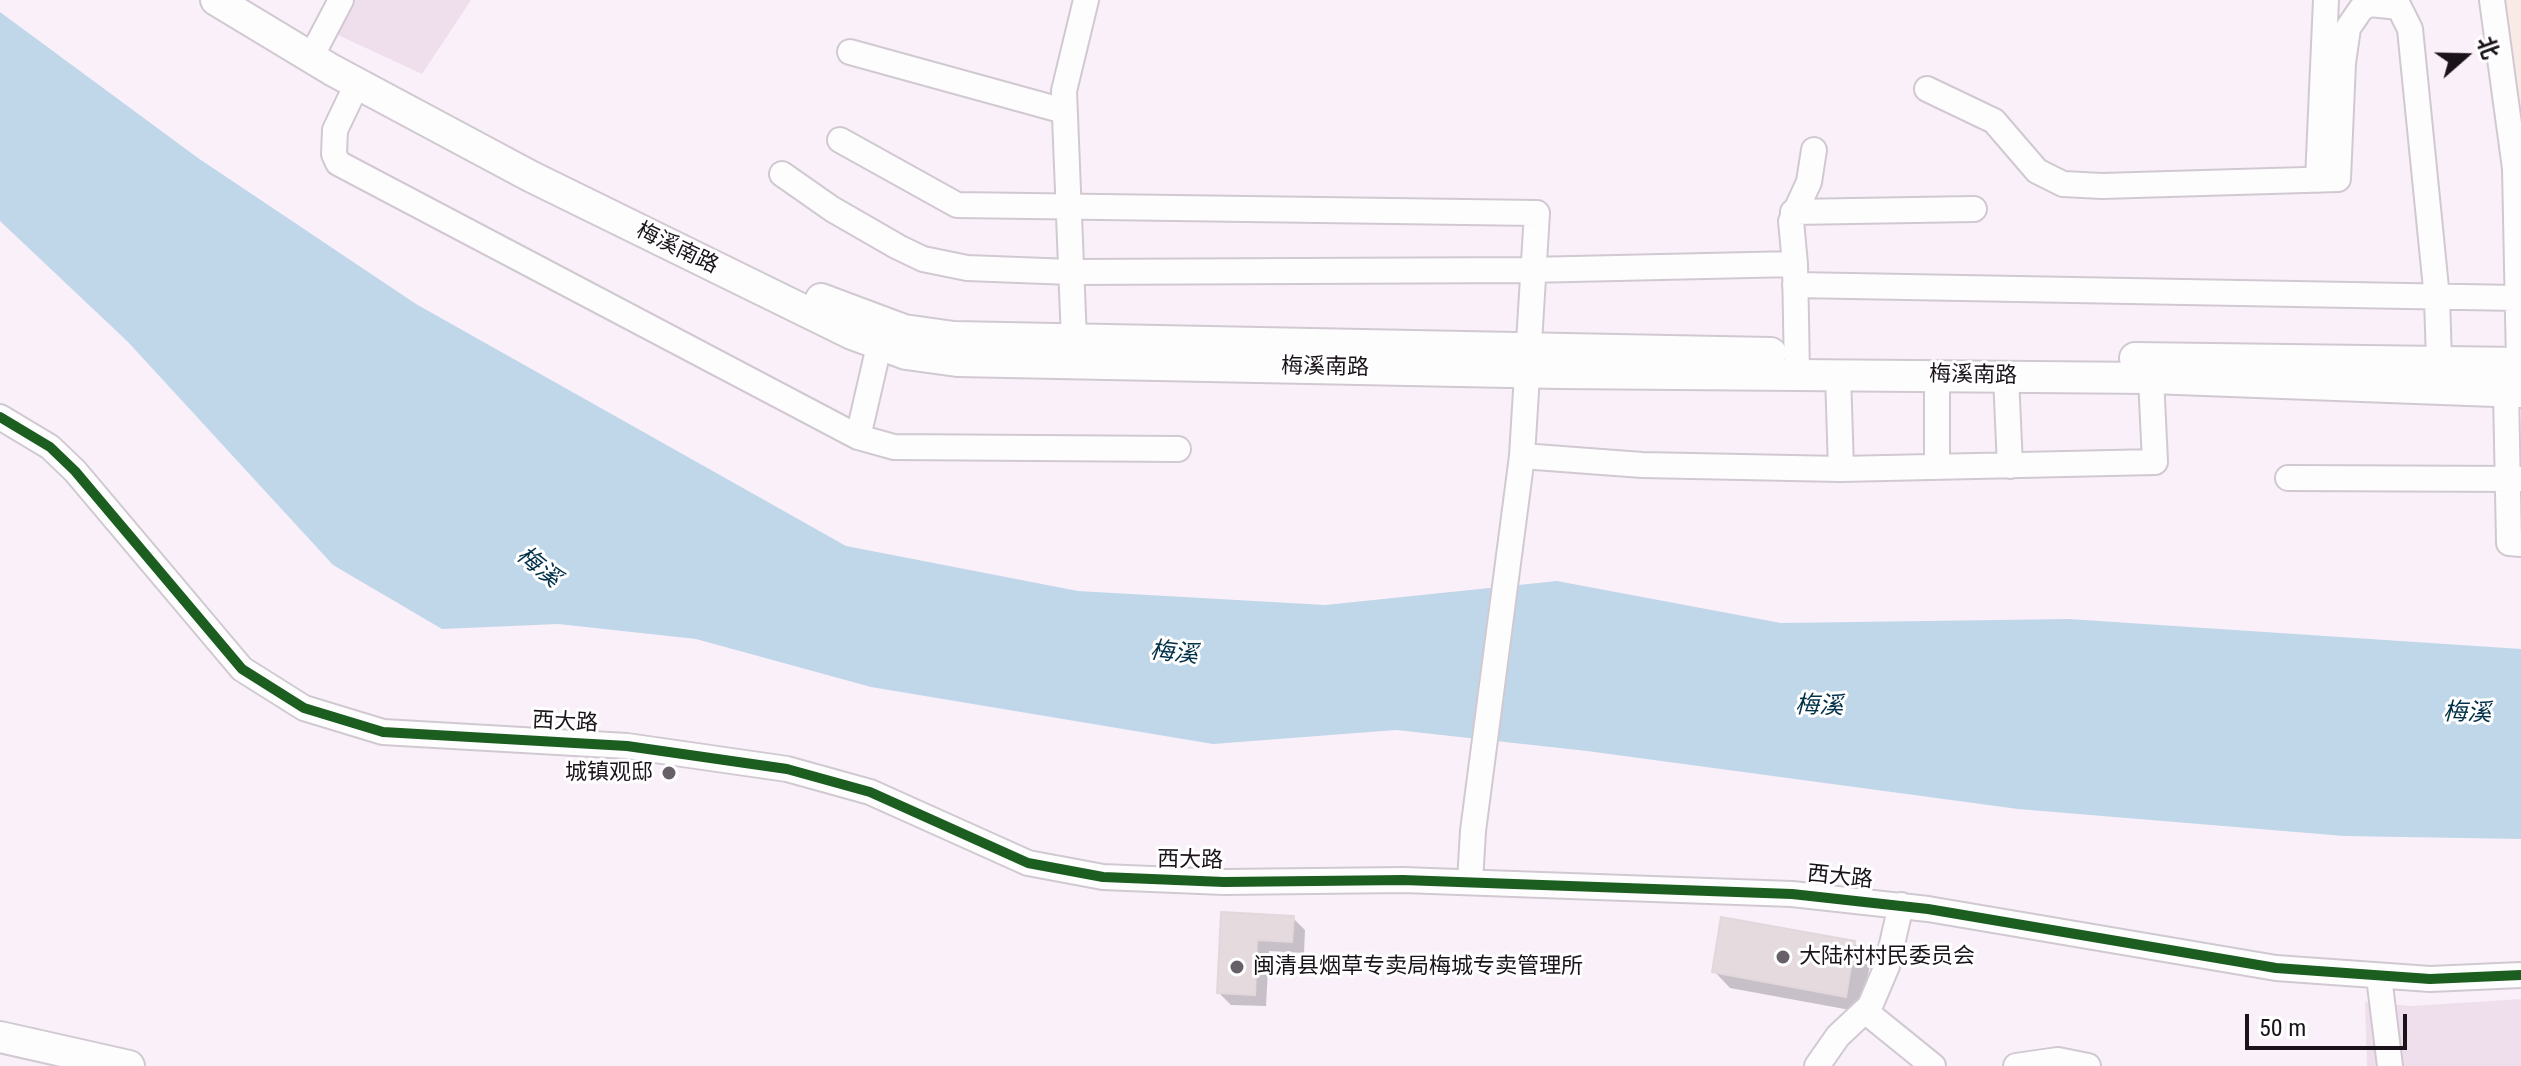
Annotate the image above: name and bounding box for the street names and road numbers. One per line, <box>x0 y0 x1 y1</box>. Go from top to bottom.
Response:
street label: 梅溪南路 <box>632 218 722 280</box>
street label: 梅溪南路 <box>1281 354 1369 382</box>
street label: 梅溪南路 <box>1929 362 2017 390</box>
street label: 西大路 <box>531 708 599 738</box>
street label: 西大路 <box>1157 847 1223 875</box>
street label: 西大路 <box>1806 861 1874 895</box>

